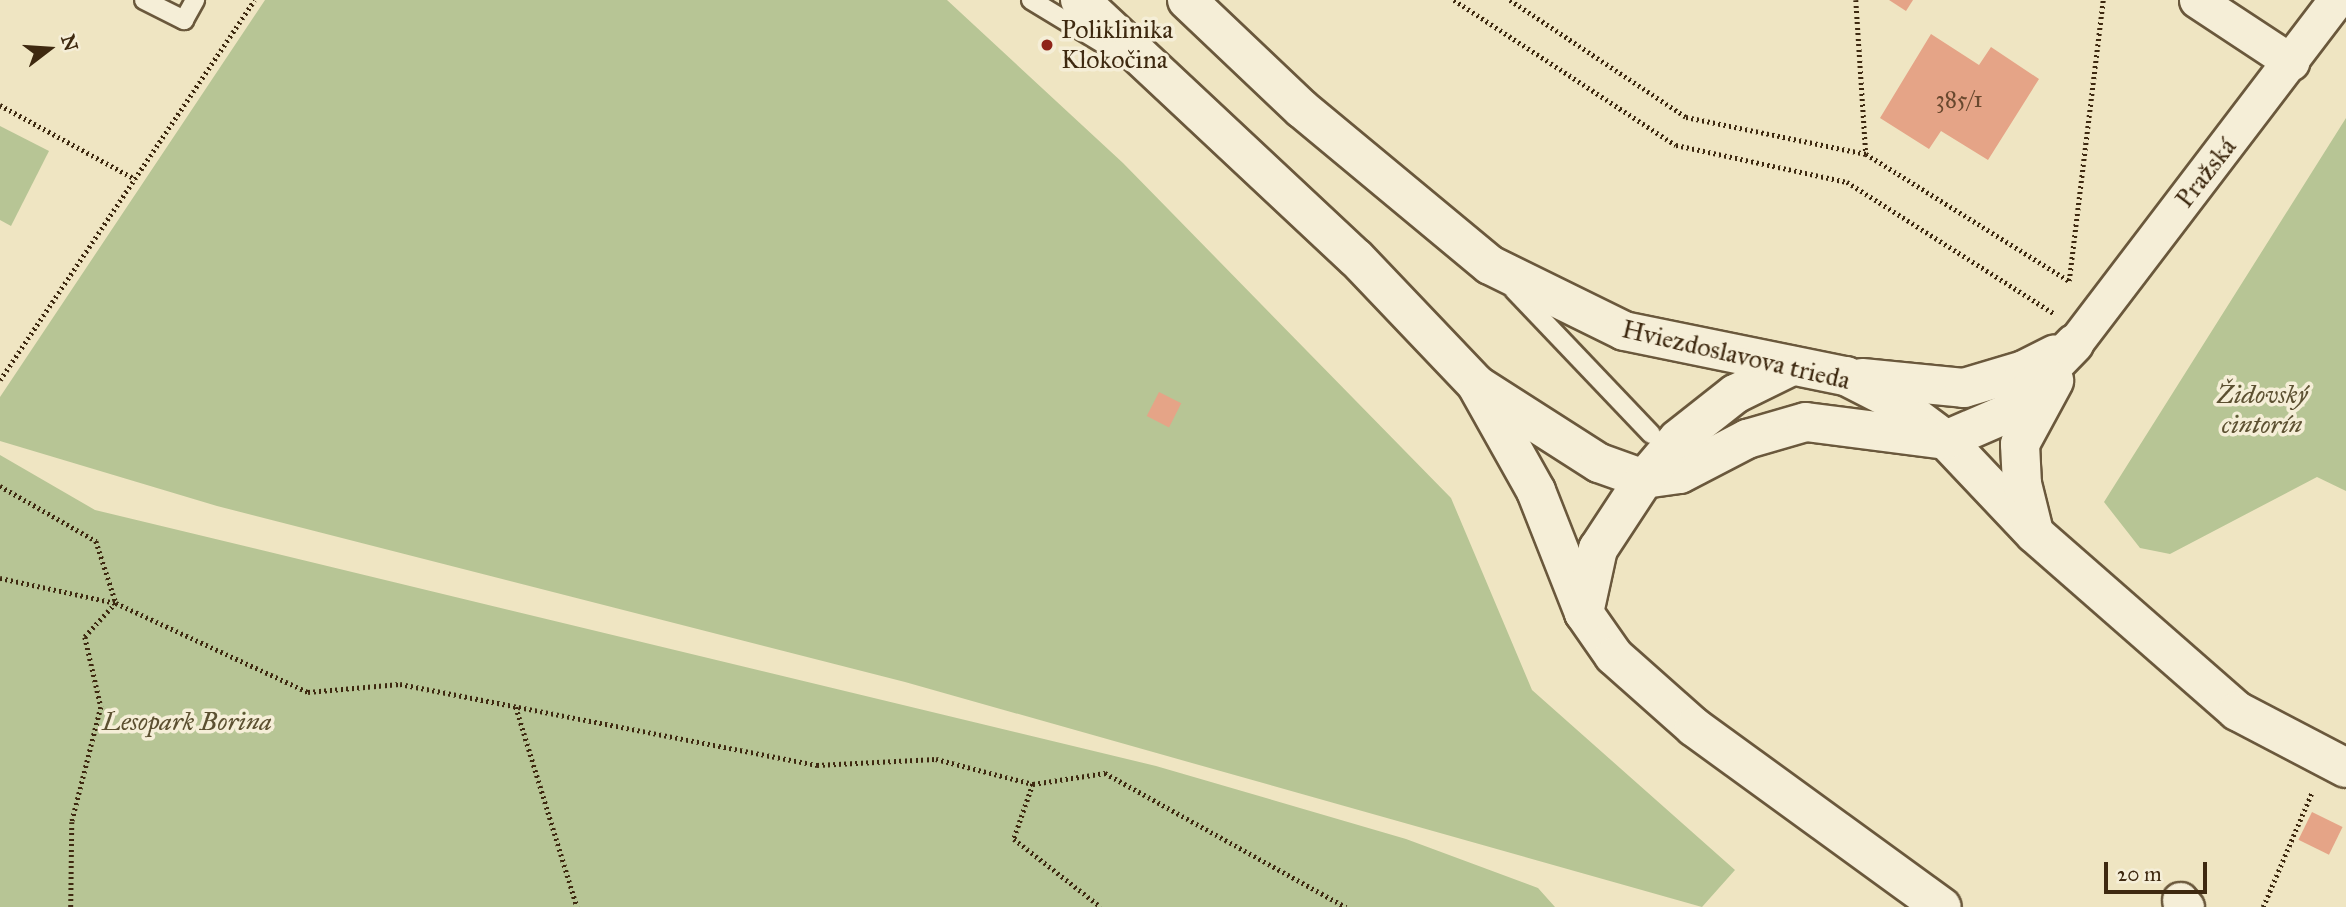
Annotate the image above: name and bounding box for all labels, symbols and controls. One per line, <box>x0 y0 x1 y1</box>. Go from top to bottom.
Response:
north arrow <box>14 14 84 84</box>
place label: Poliklinika Klokočina <box>1061 14 1173 76</box>
text: N <box>56 32 83 54</box>
marker: Poliklinika Klokočina <box>1039 37 1055 53</box>
house number: 385/1 <box>1935 85 1983 113</box>
street label: Pražská <box>2169 132 2243 214</box>
street label: Hviezdoslavova trieda <box>1619 314 1853 396</box>
park label: Židovský cintorín <box>2217 379 2307 440</box>
park label: Lesopark Borina <box>102 706 272 738</box>
scale bar <box>2108 848 2211 892</box>
text: 20 m <box>2117 861 2162 887</box>

